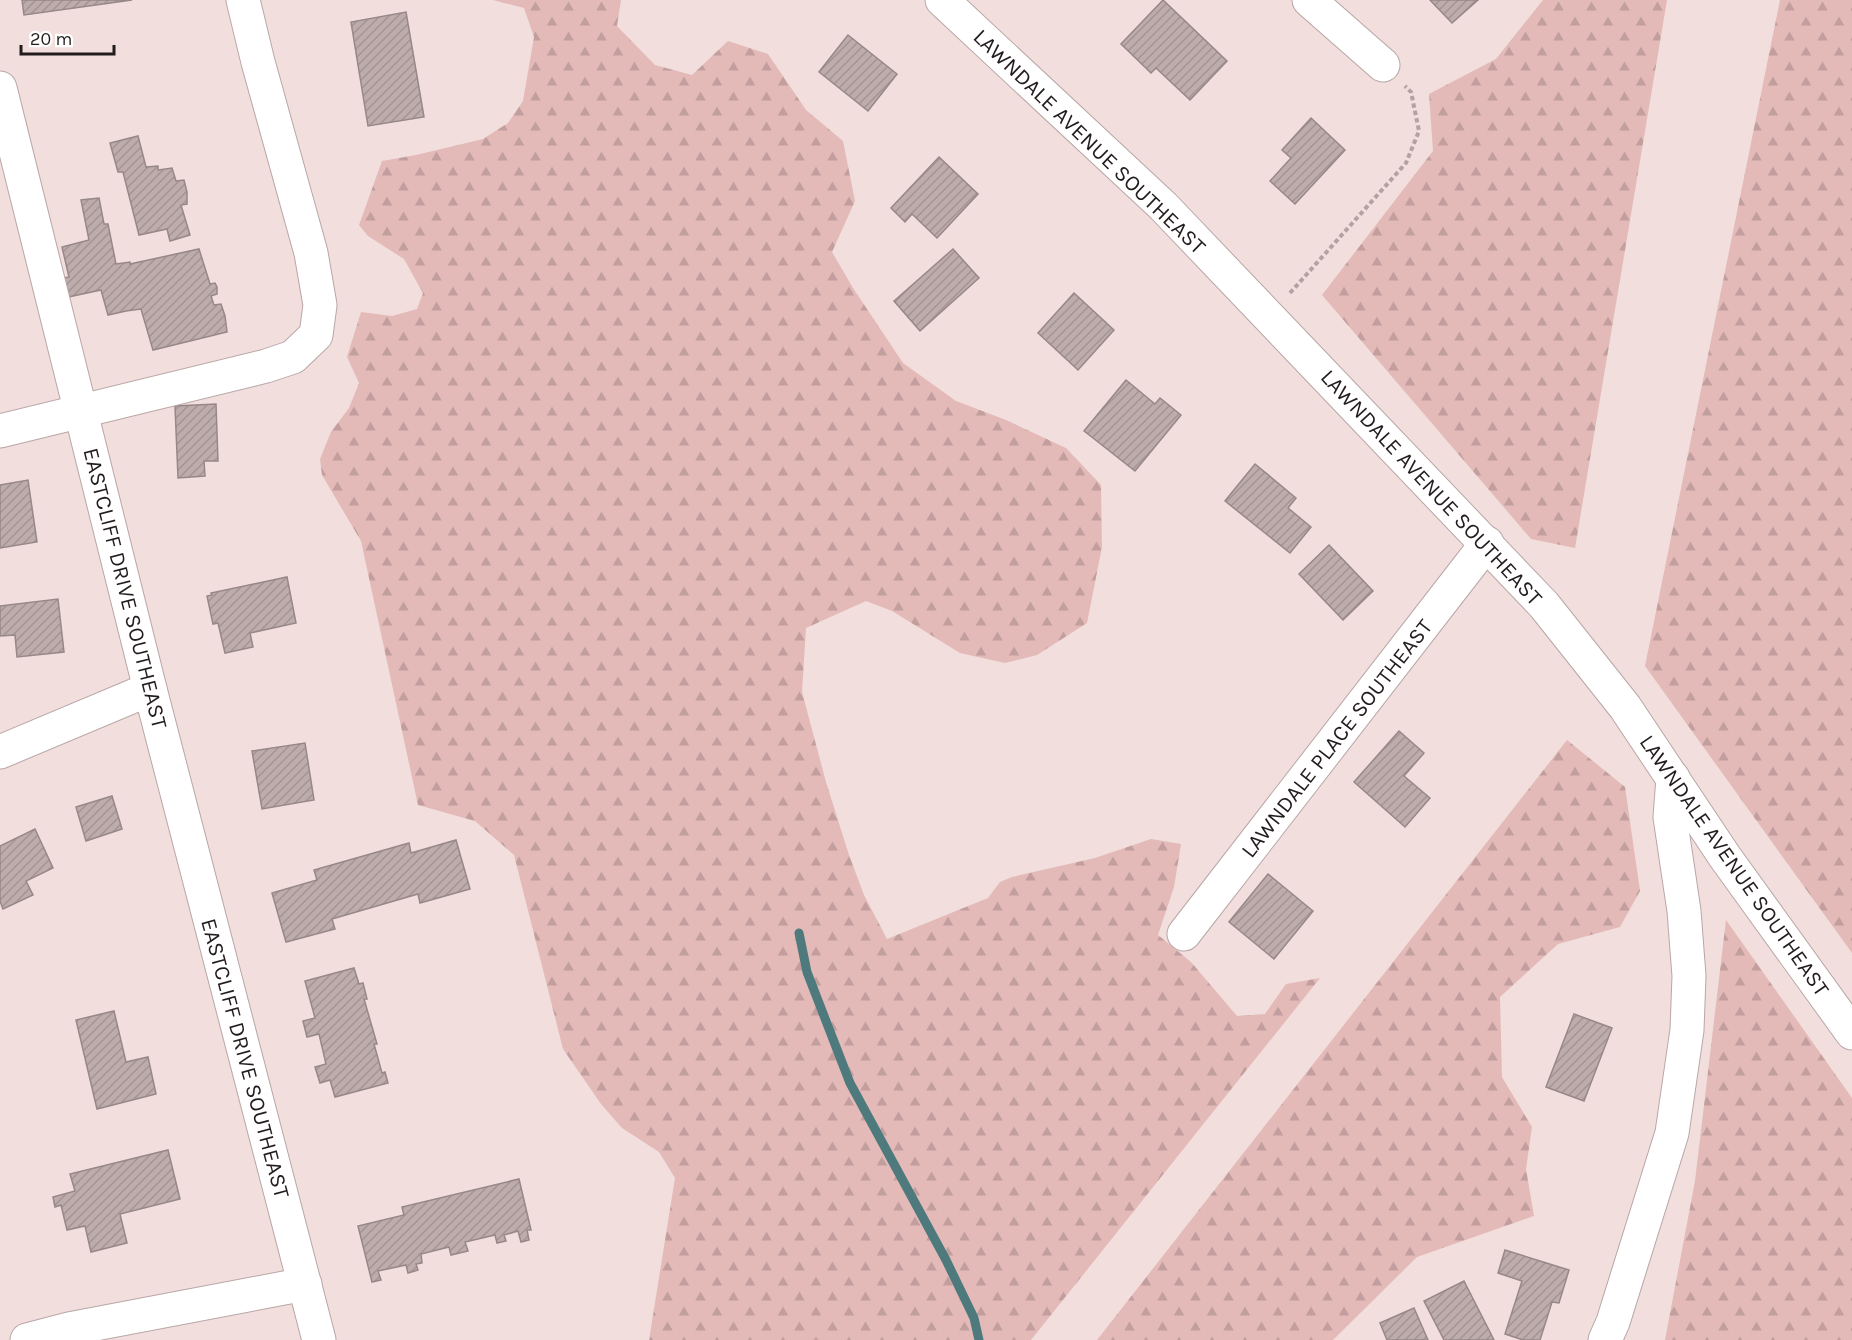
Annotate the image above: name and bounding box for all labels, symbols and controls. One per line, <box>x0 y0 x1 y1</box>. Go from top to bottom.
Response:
scale bar <box>21 18 114 56</box>
street label: LAWNDALE AVENUE SOUTHEAST <box>968 24 1211 260</box>
text: 20 m <box>30 28 72 50</box>
street label: LAWNDALE AVENUE SOUTHEAST <box>1315 364 1547 611</box>
street label: EASTCLIFF DRIVE SOUTHEAST <box>78 445 173 731</box>
street label: LAWNDALE PLACE SOUTHEAST <box>1236 614 1438 863</box>
street label: LAWNDALE AVENUE SOUTHEAST <box>1634 730 1835 1001</box>
street label: EASTCLIFF DRIVE SOUTHEAST <box>195 916 295 1201</box>

